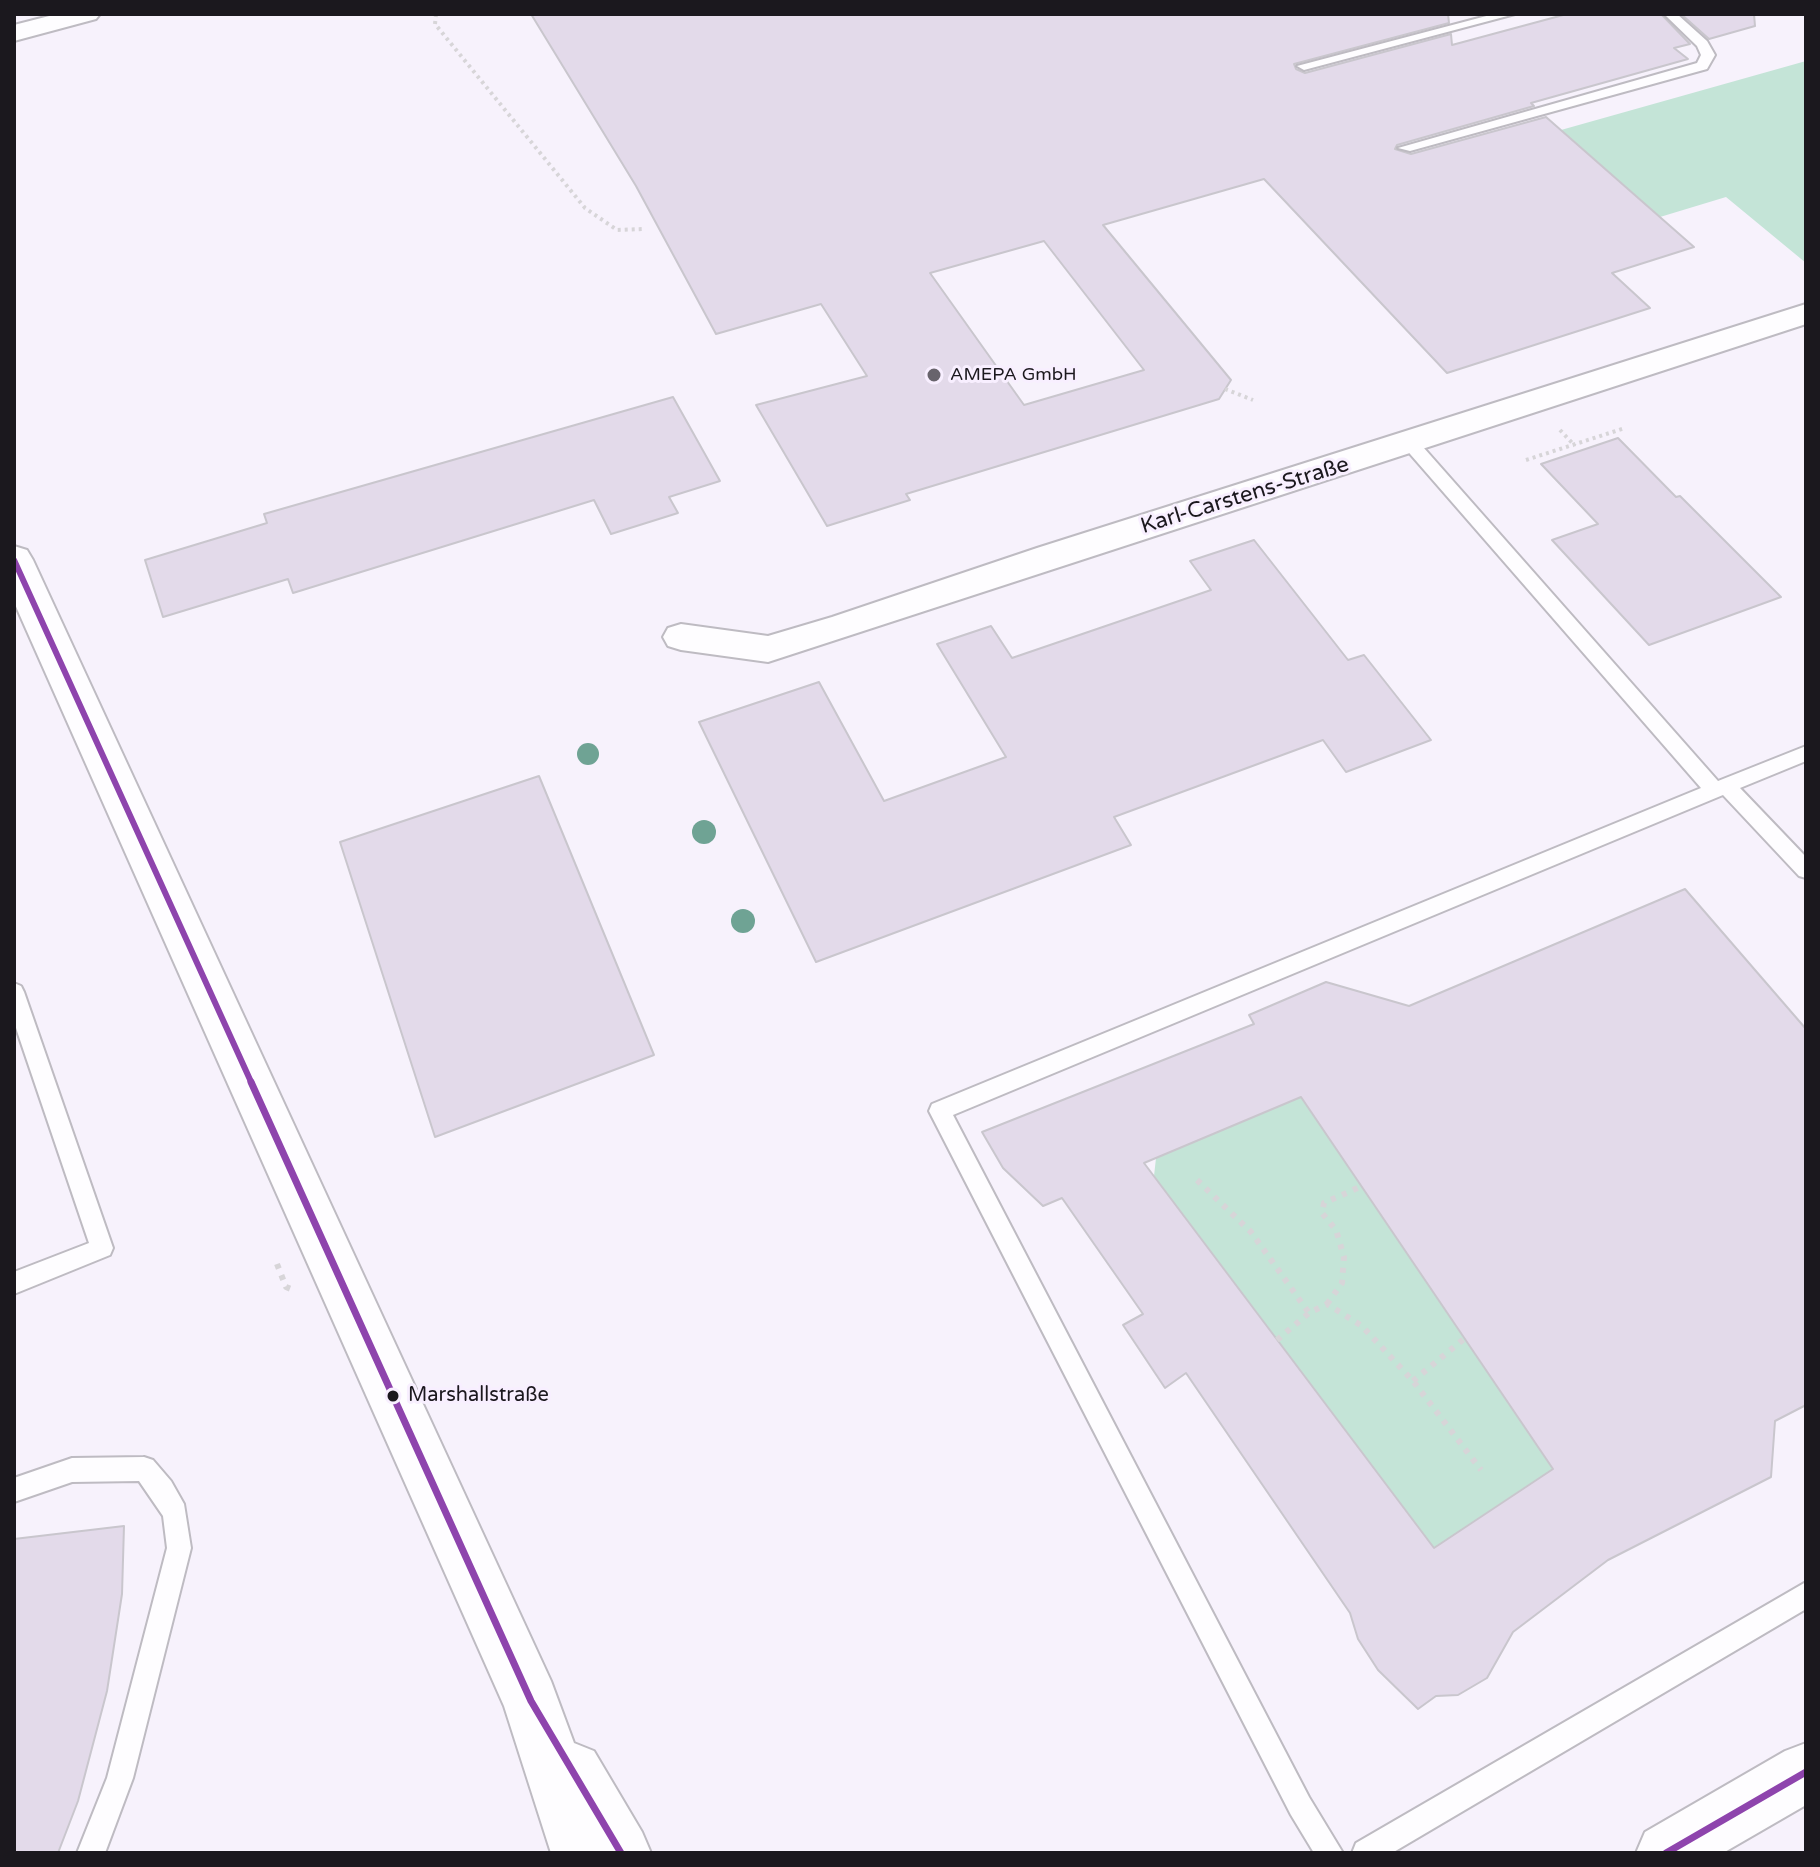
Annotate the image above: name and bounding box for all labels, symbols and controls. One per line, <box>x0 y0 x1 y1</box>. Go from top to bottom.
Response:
place label: AMEPA GmbH <box>950 364 1077 386</box>
marker: AMEPA GmbH <box>925 366 943 384</box>
street label: Karl-Carstens-Straße <box>1138 452 1352 540</box>
place label: Marshallstraße <box>408 1384 549 1408</box>
marker: Marshallstraße <box>385 1388 401 1404</box>

